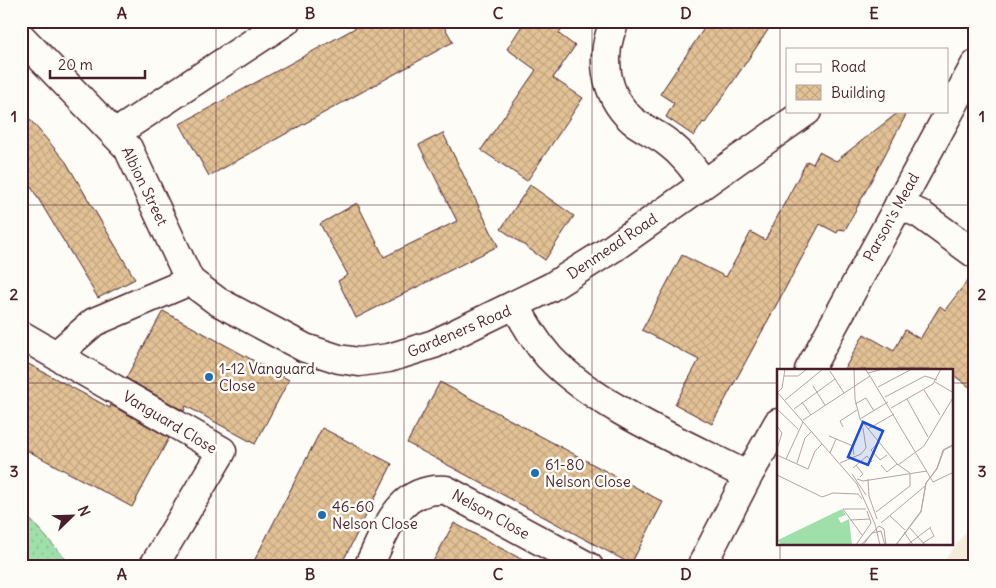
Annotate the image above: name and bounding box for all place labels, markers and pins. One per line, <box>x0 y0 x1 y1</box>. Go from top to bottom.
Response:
place label: 1-12 Vanguard Close <box>219 359 315 395</box>
marker: 1-12 Vanguard Close <box>203 371 215 383</box>
place label: 61-80 Nelson Close <box>545 455 631 491</box>
marker: 61-80 Nelson Close <box>529 467 541 479</box>
place label: 46-60 Nelson Close <box>332 497 418 533</box>
marker: 46-60 Nelson Close <box>316 509 328 521</box>

